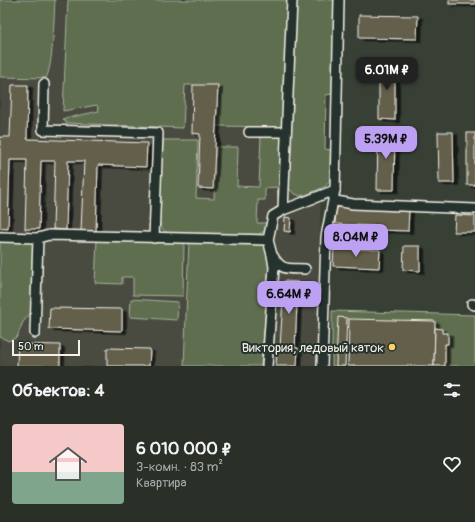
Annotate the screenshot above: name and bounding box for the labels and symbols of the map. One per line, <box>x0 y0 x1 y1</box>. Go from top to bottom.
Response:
pin: 6.01M ₽ <box>350 57 424 91</box>
pin: 5.39M ₽ <box>349 126 423 160</box>
pin: 8.04M ₽ <box>319 224 393 258</box>
pin: 6.64M ₽ <box>252 281 326 315</box>
scale bar <box>12 338 80 357</box>
place label: Виктория, ледовый каток <box>242 340 384 356</box>
marker: Виктория, ледовый каток <box>387 342 397 352</box>

